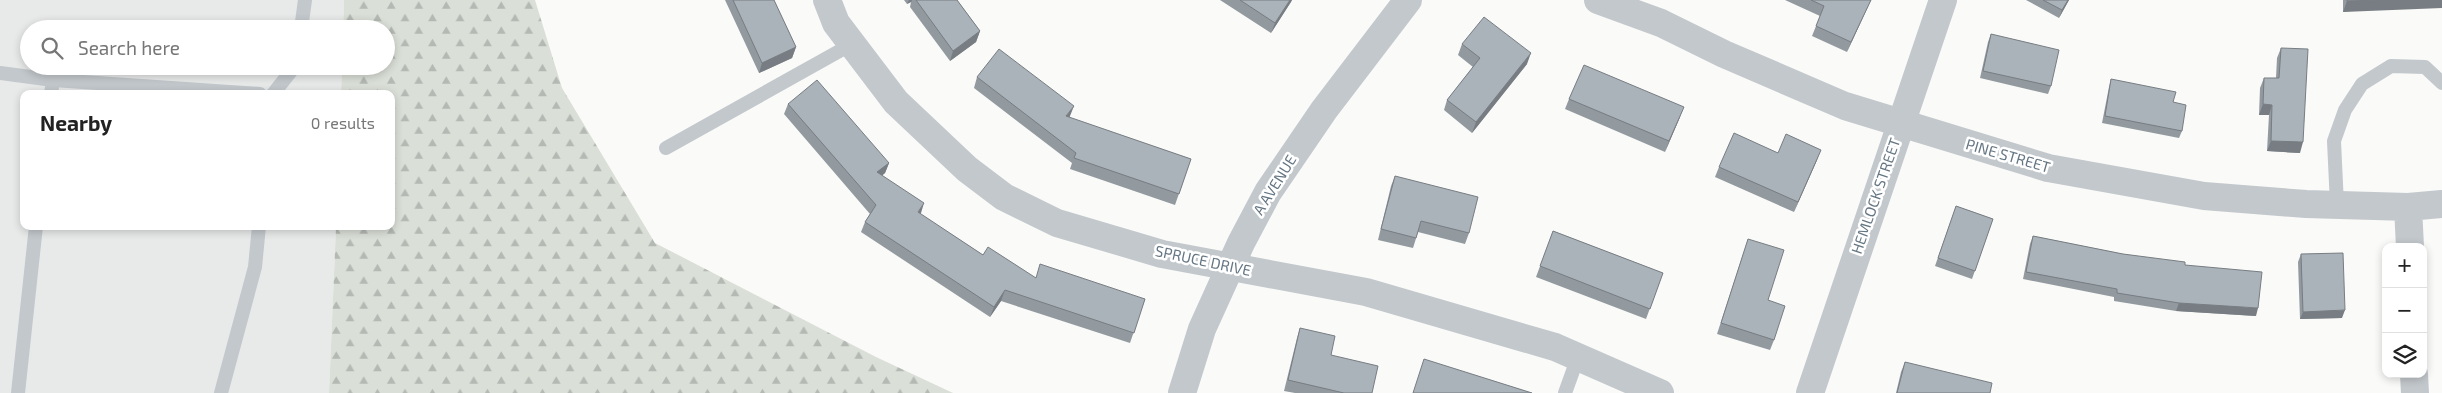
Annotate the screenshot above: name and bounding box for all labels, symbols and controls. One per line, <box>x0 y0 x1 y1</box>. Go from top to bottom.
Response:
search box <box>20 20 395 75</box>
icon: search <box>38 34 66 62</box>
text: Search here <box>78 36 180 59</box>
text: Nearby <box>40 110 112 135</box>
text: 0 results <box>311 113 375 132</box>
street label: PINE STREET <box>1964 134 2053 176</box>
street label: HEMLOCK STREET <box>1847 135 1903 256</box>
street label: A AVENUE <box>1249 151 1300 218</box>
street label: SPRUCE DRIVE <box>1154 241 1253 279</box>
map controls <box>2382 243 2427 378</box>
button: + <box>2382 243 2427 288</box>
button: − <box>2382 288 2427 333</box>
button: layers <box>2382 333 2427 378</box>

